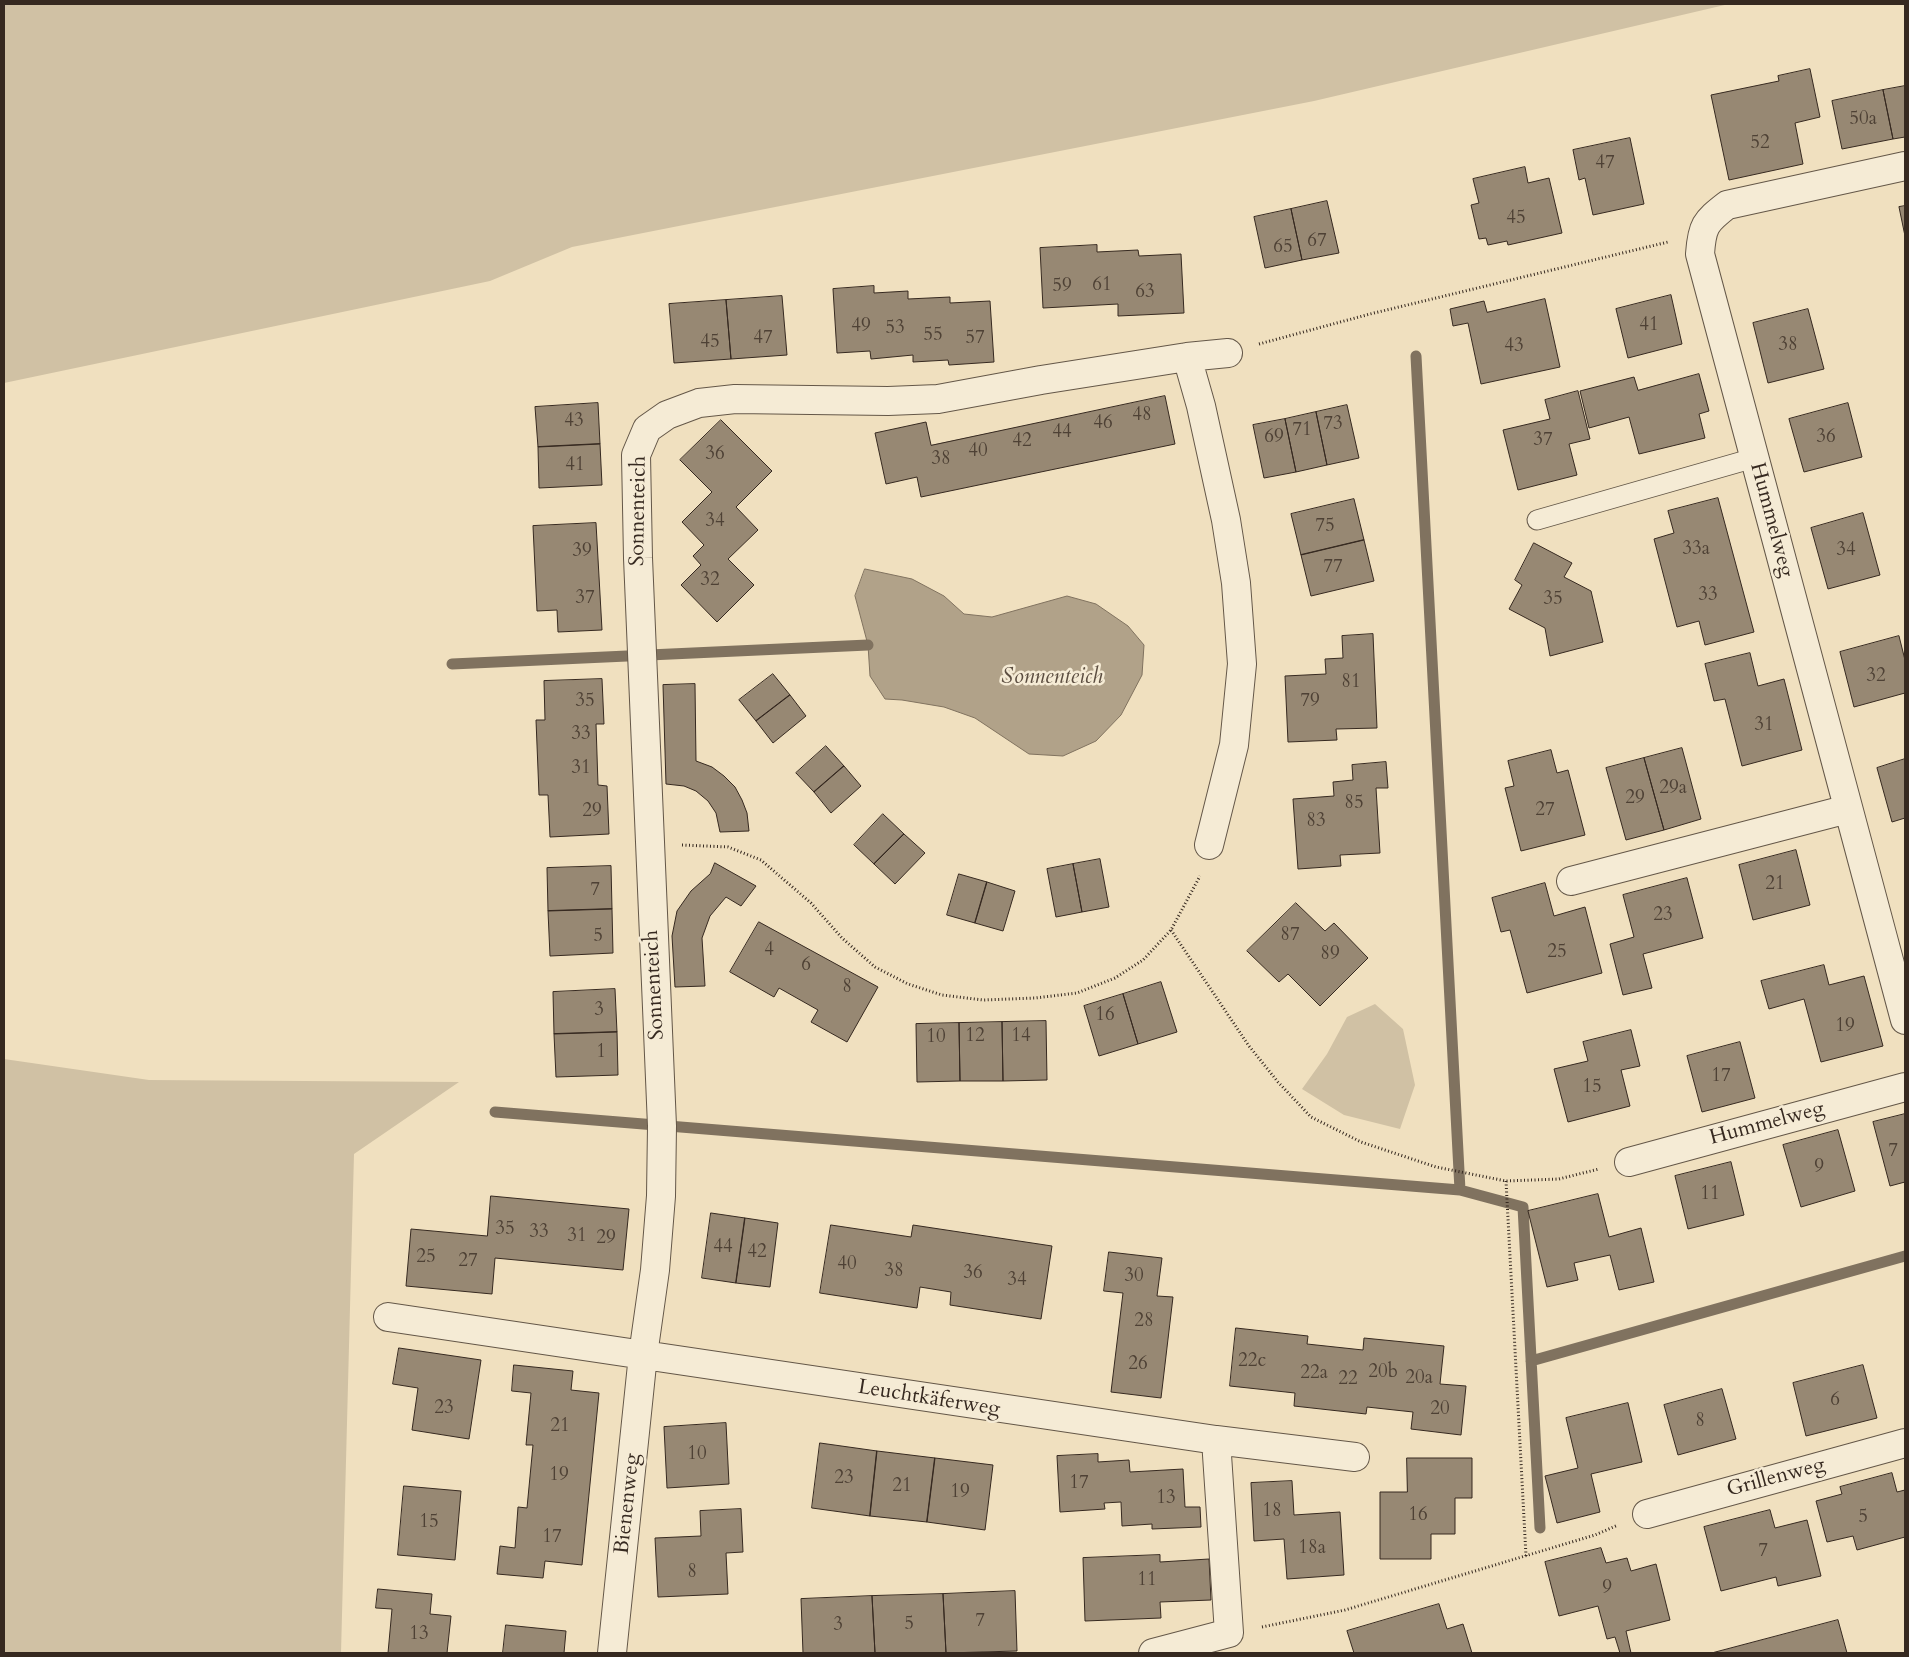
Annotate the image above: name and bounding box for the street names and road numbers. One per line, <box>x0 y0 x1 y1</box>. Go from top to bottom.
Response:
street label: Sonnenteich <box>625 456 653 566</box>
street label: Hummelweg <box>1744 460 1798 580</box>
street label: Sonnenteich <box>640 929 670 1041</box>
street label: Hummelweg <box>1707 1097 1827 1151</box>
street label: Leuchtkäferweg <box>856 1375 1002 1423</box>
street label: Bienenweg <box>610 1452 646 1556</box>
street label: Grillenweg <box>1724 1453 1828 1503</box>

